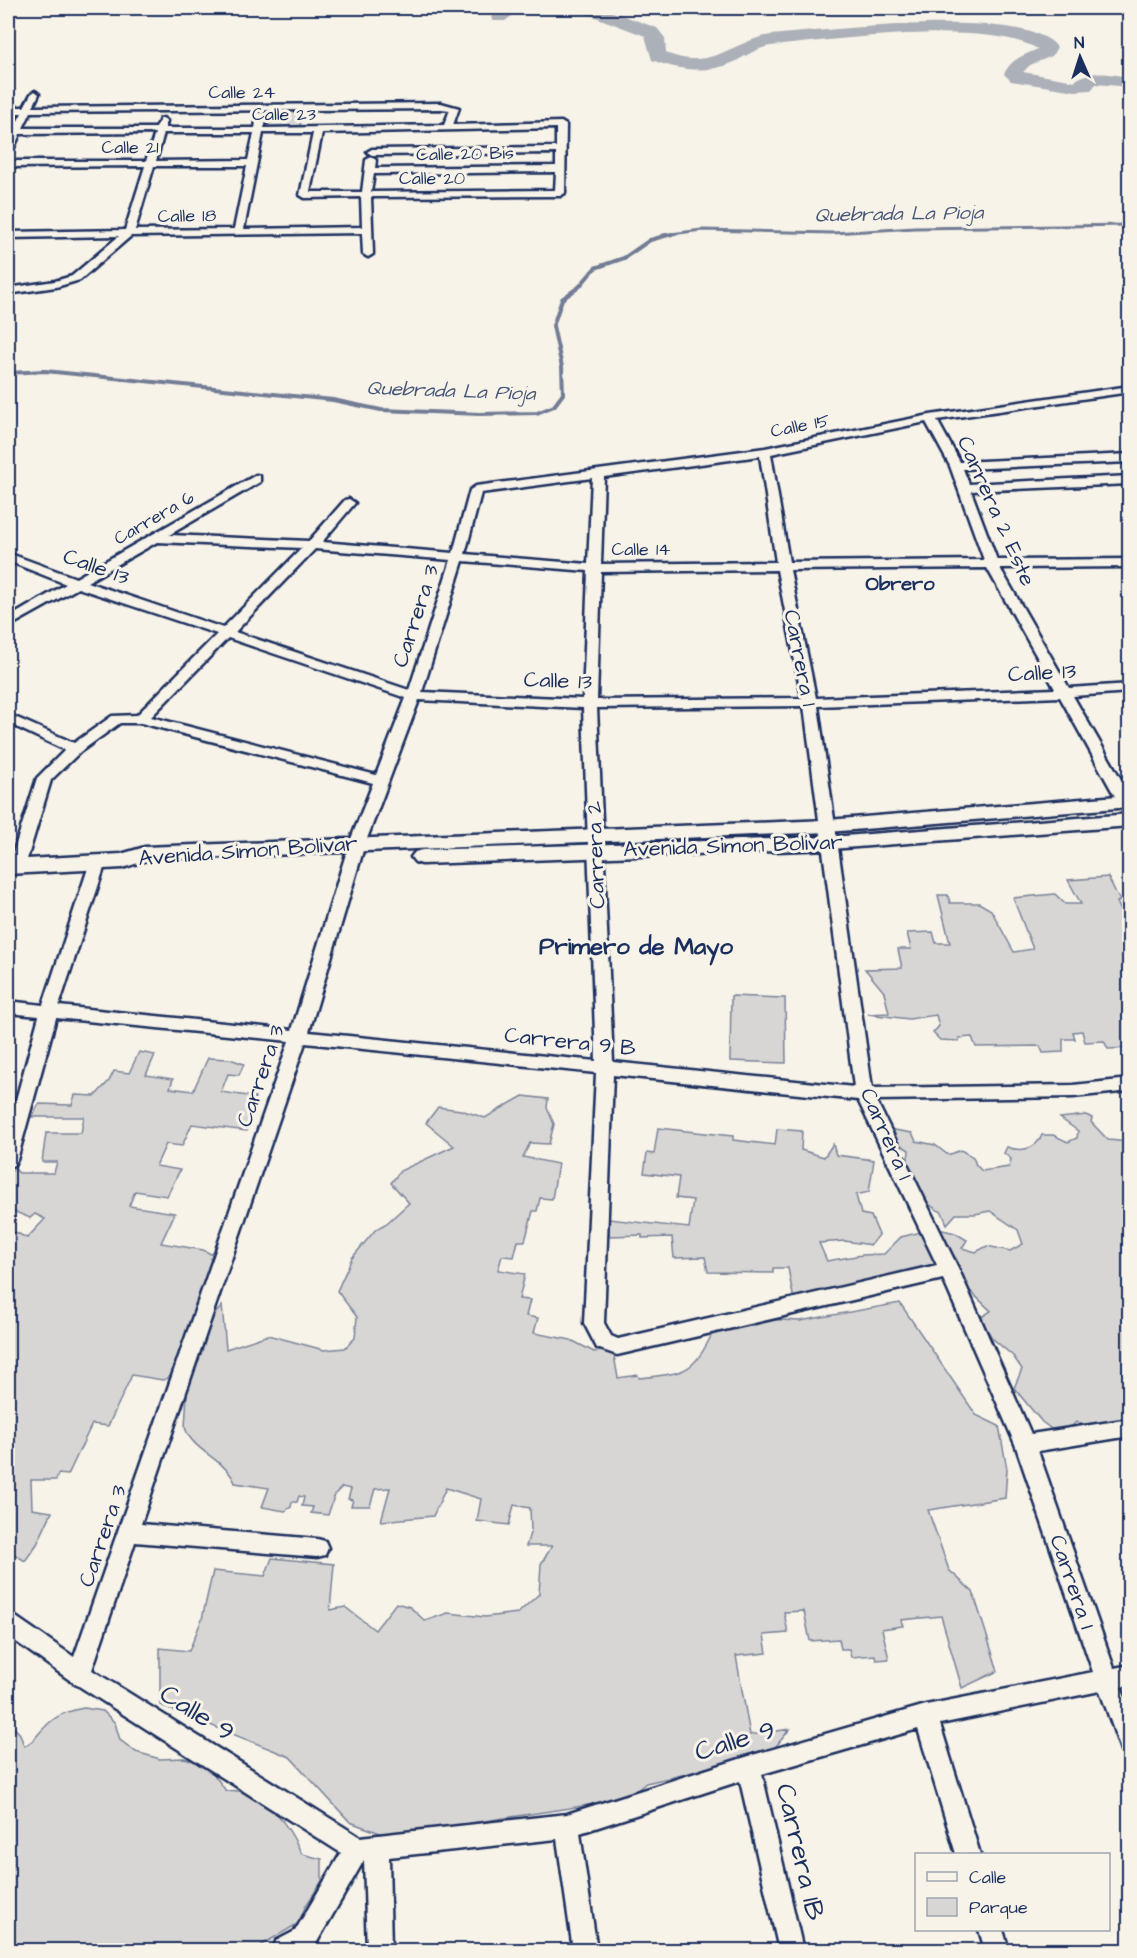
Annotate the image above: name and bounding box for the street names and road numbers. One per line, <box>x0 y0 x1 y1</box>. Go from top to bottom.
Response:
street label: Calle 24 <box>208 80 276 105</box>
street label: Calle 23 <box>252 102 316 127</box>
street label: Calle 21 <box>101 135 159 160</box>
street label: Calle 20 Bis <box>416 141 514 167</box>
street label: Calle 20 <box>399 166 465 191</box>
street label: Calle 18 <box>158 203 217 229</box>
street label: Calle 15 <box>768 408 832 444</box>
street label: Carrera 2 Este <box>949 431 1043 591</box>
street label: Carrera 6 <box>109 485 199 551</box>
street label: Calle 14 <box>611 537 671 562</box>
street label: Calle 13 <box>59 541 133 593</box>
street label: Carrera 3 <box>385 561 447 671</box>
street label: Carrera 1 <box>775 607 825 709</box>
street label: Calle 13 <box>1007 656 1077 690</box>
street label: Calle 13 <box>523 664 593 698</box>
street label: Carrera 2 <box>579 800 613 909</box>
street label: Avenida Simon Bolivar <box>623 827 843 865</box>
street label: Avenida Simon Bolivar <box>138 828 358 874</box>
street label: Carrera 9 B <box>503 1020 638 1064</box>
street label: Carrera 3 <box>229 1021 293 1131</box>
street label: Carrera 1 <box>852 1083 920 1185</box>
street label: Carrera 3 <box>71 1481 135 1591</box>
street label: Carrera 1 <box>1041 1531 1103 1634</box>
street label: Calle 9 <box>152 1675 242 1751</box>
street label: Calle 9 <box>690 1711 780 1771</box>
street label: Carrera 1B <box>766 1780 834 1924</box>

